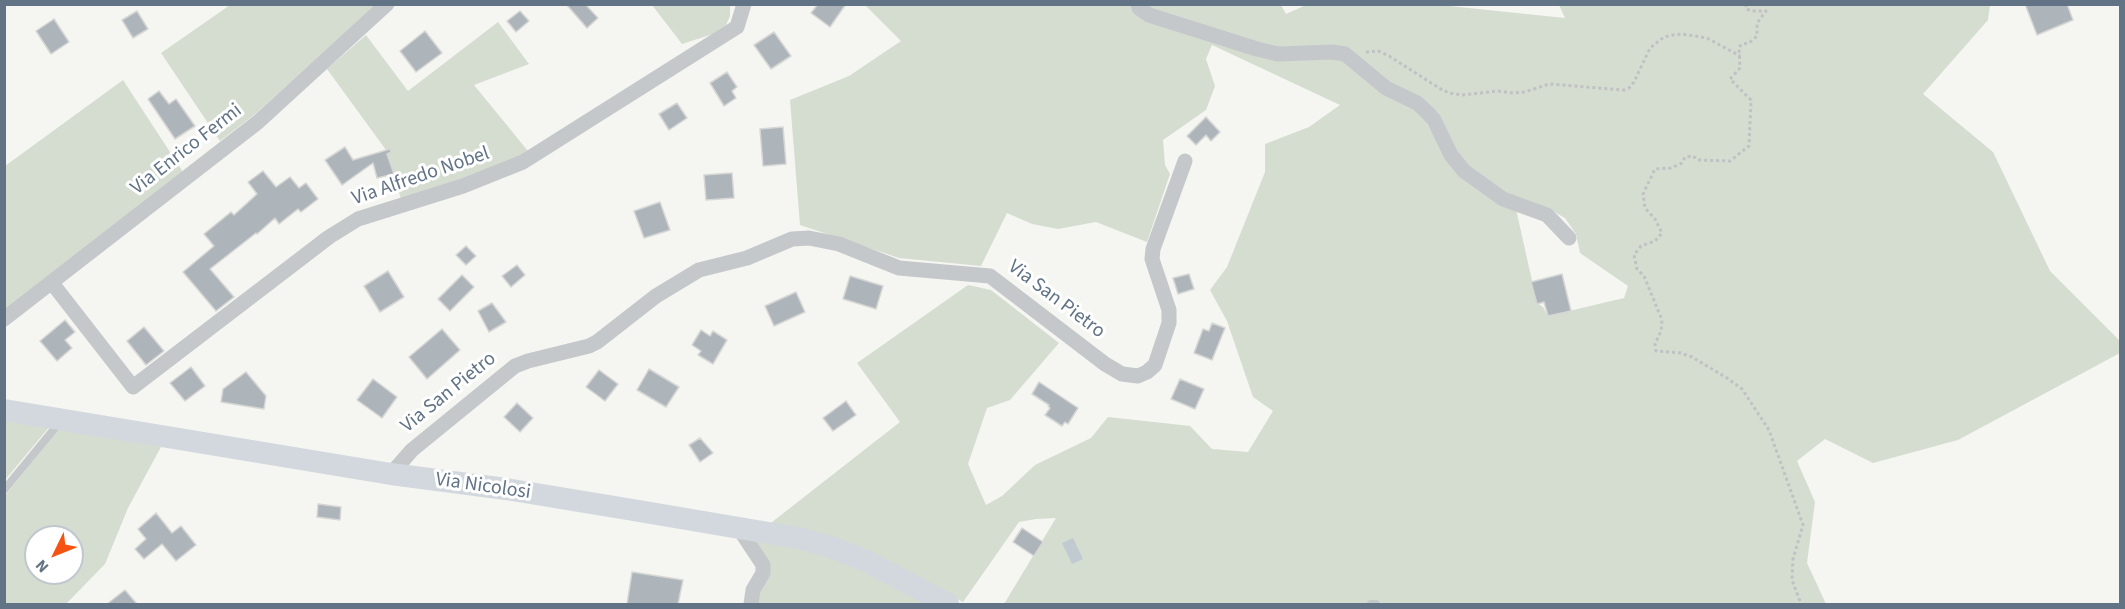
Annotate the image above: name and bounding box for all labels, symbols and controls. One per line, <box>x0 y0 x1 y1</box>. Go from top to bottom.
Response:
street label: Via Enrico Fermi <box>127 99 247 201</box>
street label: Via Alfredo Nobel <box>349 142 493 212</box>
street label: Via San Pietro <box>1003 256 1109 344</box>
street label: Via San Pietro <box>397 347 501 439</box>
street label: Via Nicolosi <box>434 468 532 506</box>
north arrow <box>24 525 84 585</box>
text: N <box>31 555 54 577</box>

